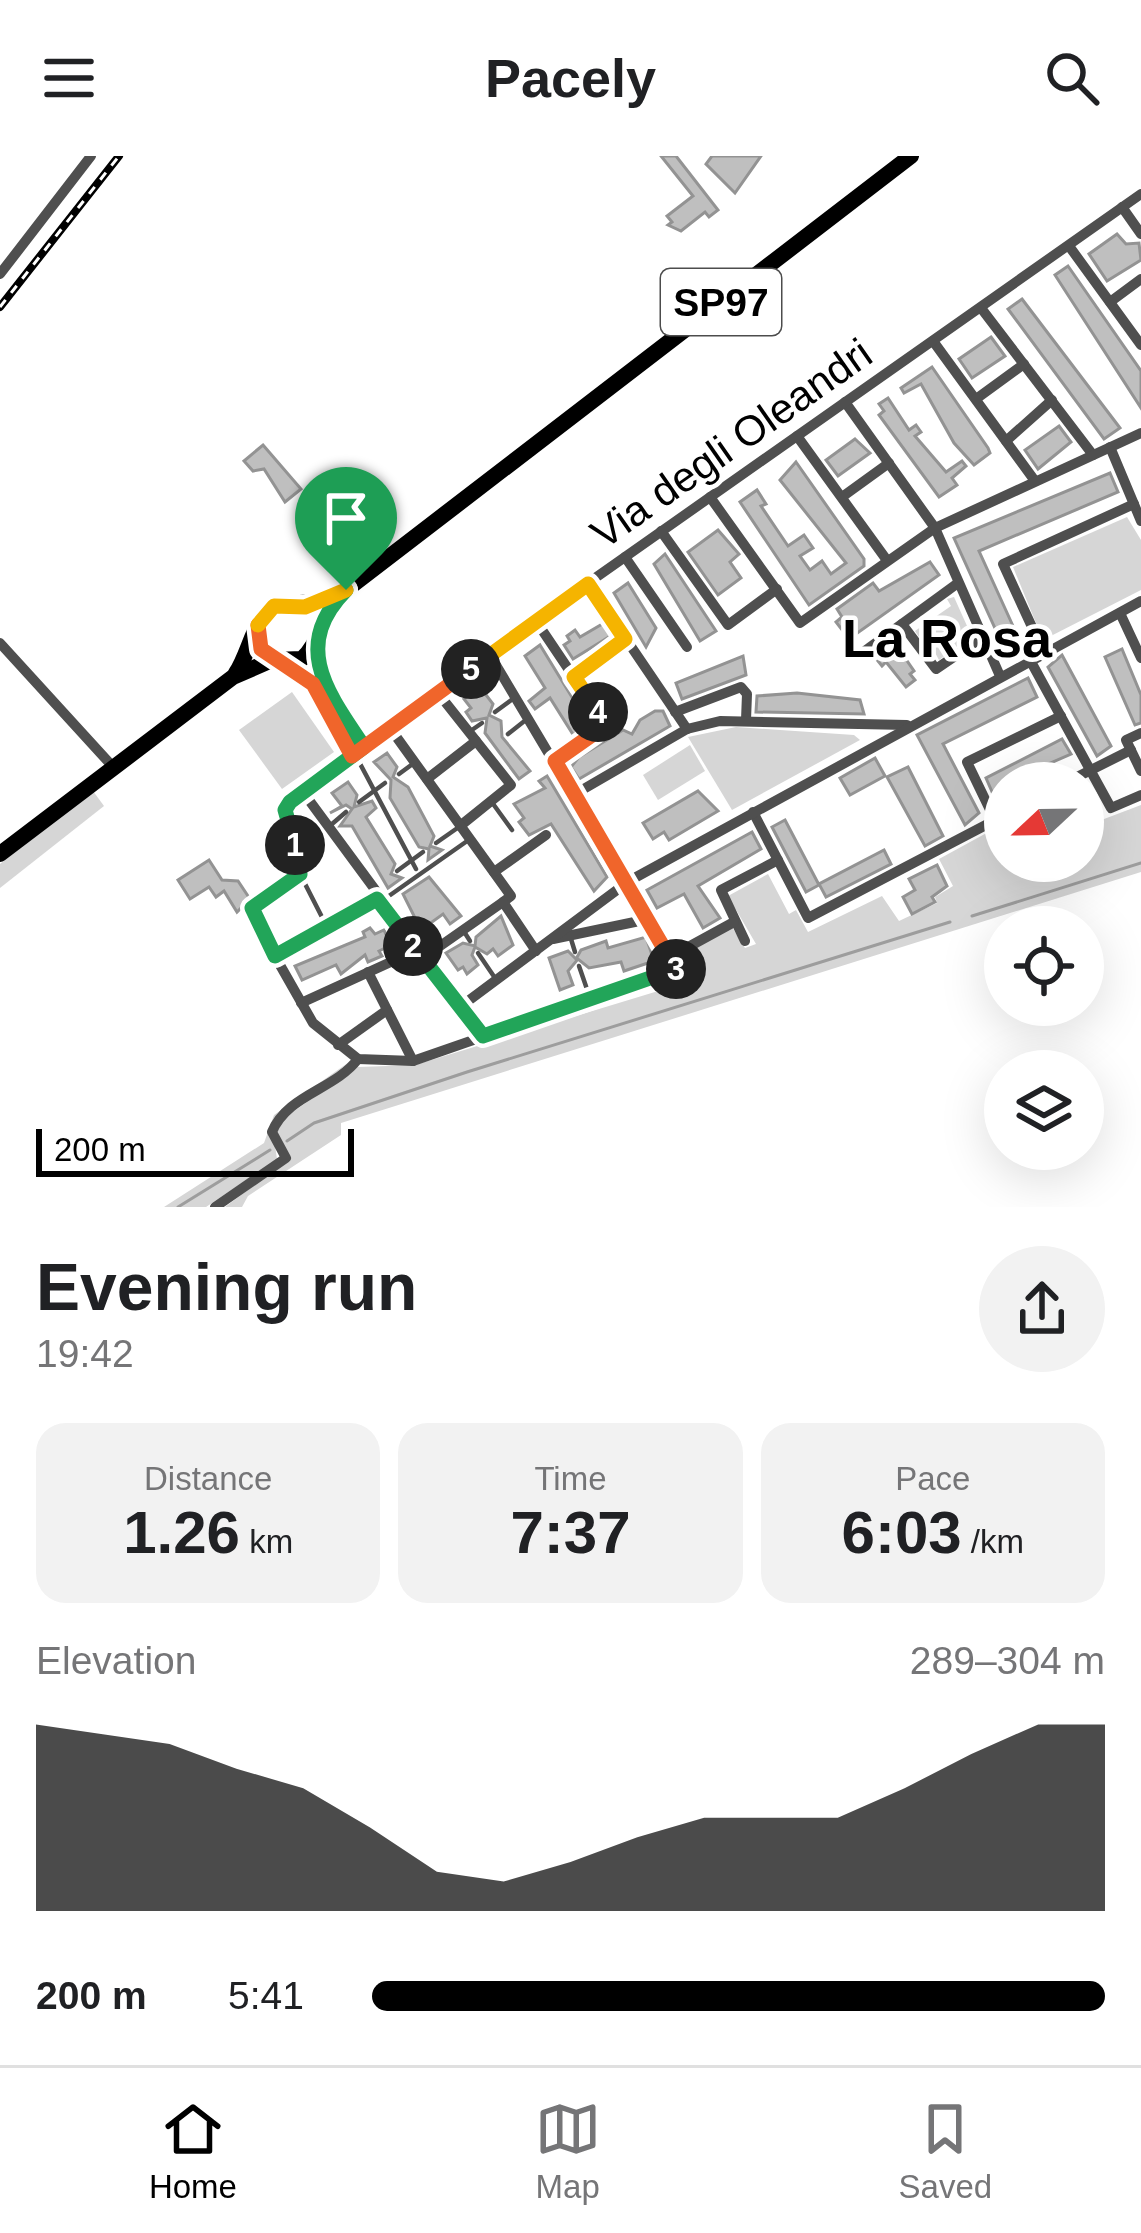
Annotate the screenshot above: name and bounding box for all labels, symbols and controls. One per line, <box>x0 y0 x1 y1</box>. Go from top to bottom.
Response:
icon: menu <box>36 45 102 111</box>
icon: search <box>1039 45 1105 111</box>
text: Pacely <box>485 48 656 108</box>
road number: SP97 <box>661 269 781 335</box>
street label: Via degli Oleandri <box>582 329 880 558</box>
pin <box>295 467 397 590</box>
icon: arrive <box>313 485 379 551</box>
district label: La Rosa <box>842 608 1053 668</box>
pin: 5 <box>441 639 501 699</box>
text: 5 <box>462 650 480 687</box>
pin: 4 <box>568 682 628 742</box>
text: 4 <box>589 693 607 730</box>
north arrow <box>984 762 1104 882</box>
map controls <box>984 762 1104 1170</box>
pin: 1 <box>265 815 325 875</box>
text: 1 <box>286 826 304 863</box>
button: locate <box>984 906 1104 1026</box>
pin: 2 <box>383 916 443 976</box>
text: 2 <box>404 927 422 964</box>
pin: 3 <box>646 939 706 999</box>
text: 3 <box>667 950 685 987</box>
button: layers <box>984 1050 1104 1170</box>
scale bar <box>36 1123 354 1176</box>
text: 200 m <box>54 1131 146 1168</box>
button: share <box>979 1246 1105 1372</box>
text: Evening run <box>36 1250 417 1324</box>
text: 19:42 <box>36 1332 134 1375</box>
text: Distance <box>144 1460 272 1497</box>
text: Time <box>534 1460 607 1497</box>
text: Pace <box>895 1460 970 1497</box>
text: 1.26 <box>123 1499 240 1566</box>
text: 7:37 <box>510 1499 631 1566</box>
text: 6:03 <box>842 1499 962 1566</box>
text: km <box>240 1523 293 1560</box>
text: /km <box>962 1523 1024 1560</box>
text: Elevation <box>36 1639 196 1682</box>
text: 289–304 m <box>910 1639 1105 1682</box>
text: 200 m <box>36 1974 147 2017</box>
text: 5:41 <box>228 1974 304 2017</box>
tab: Home <box>149 2096 237 2206</box>
tab: Map <box>535 2096 601 2206</box>
tab: Saved <box>899 2096 992 2206</box>

